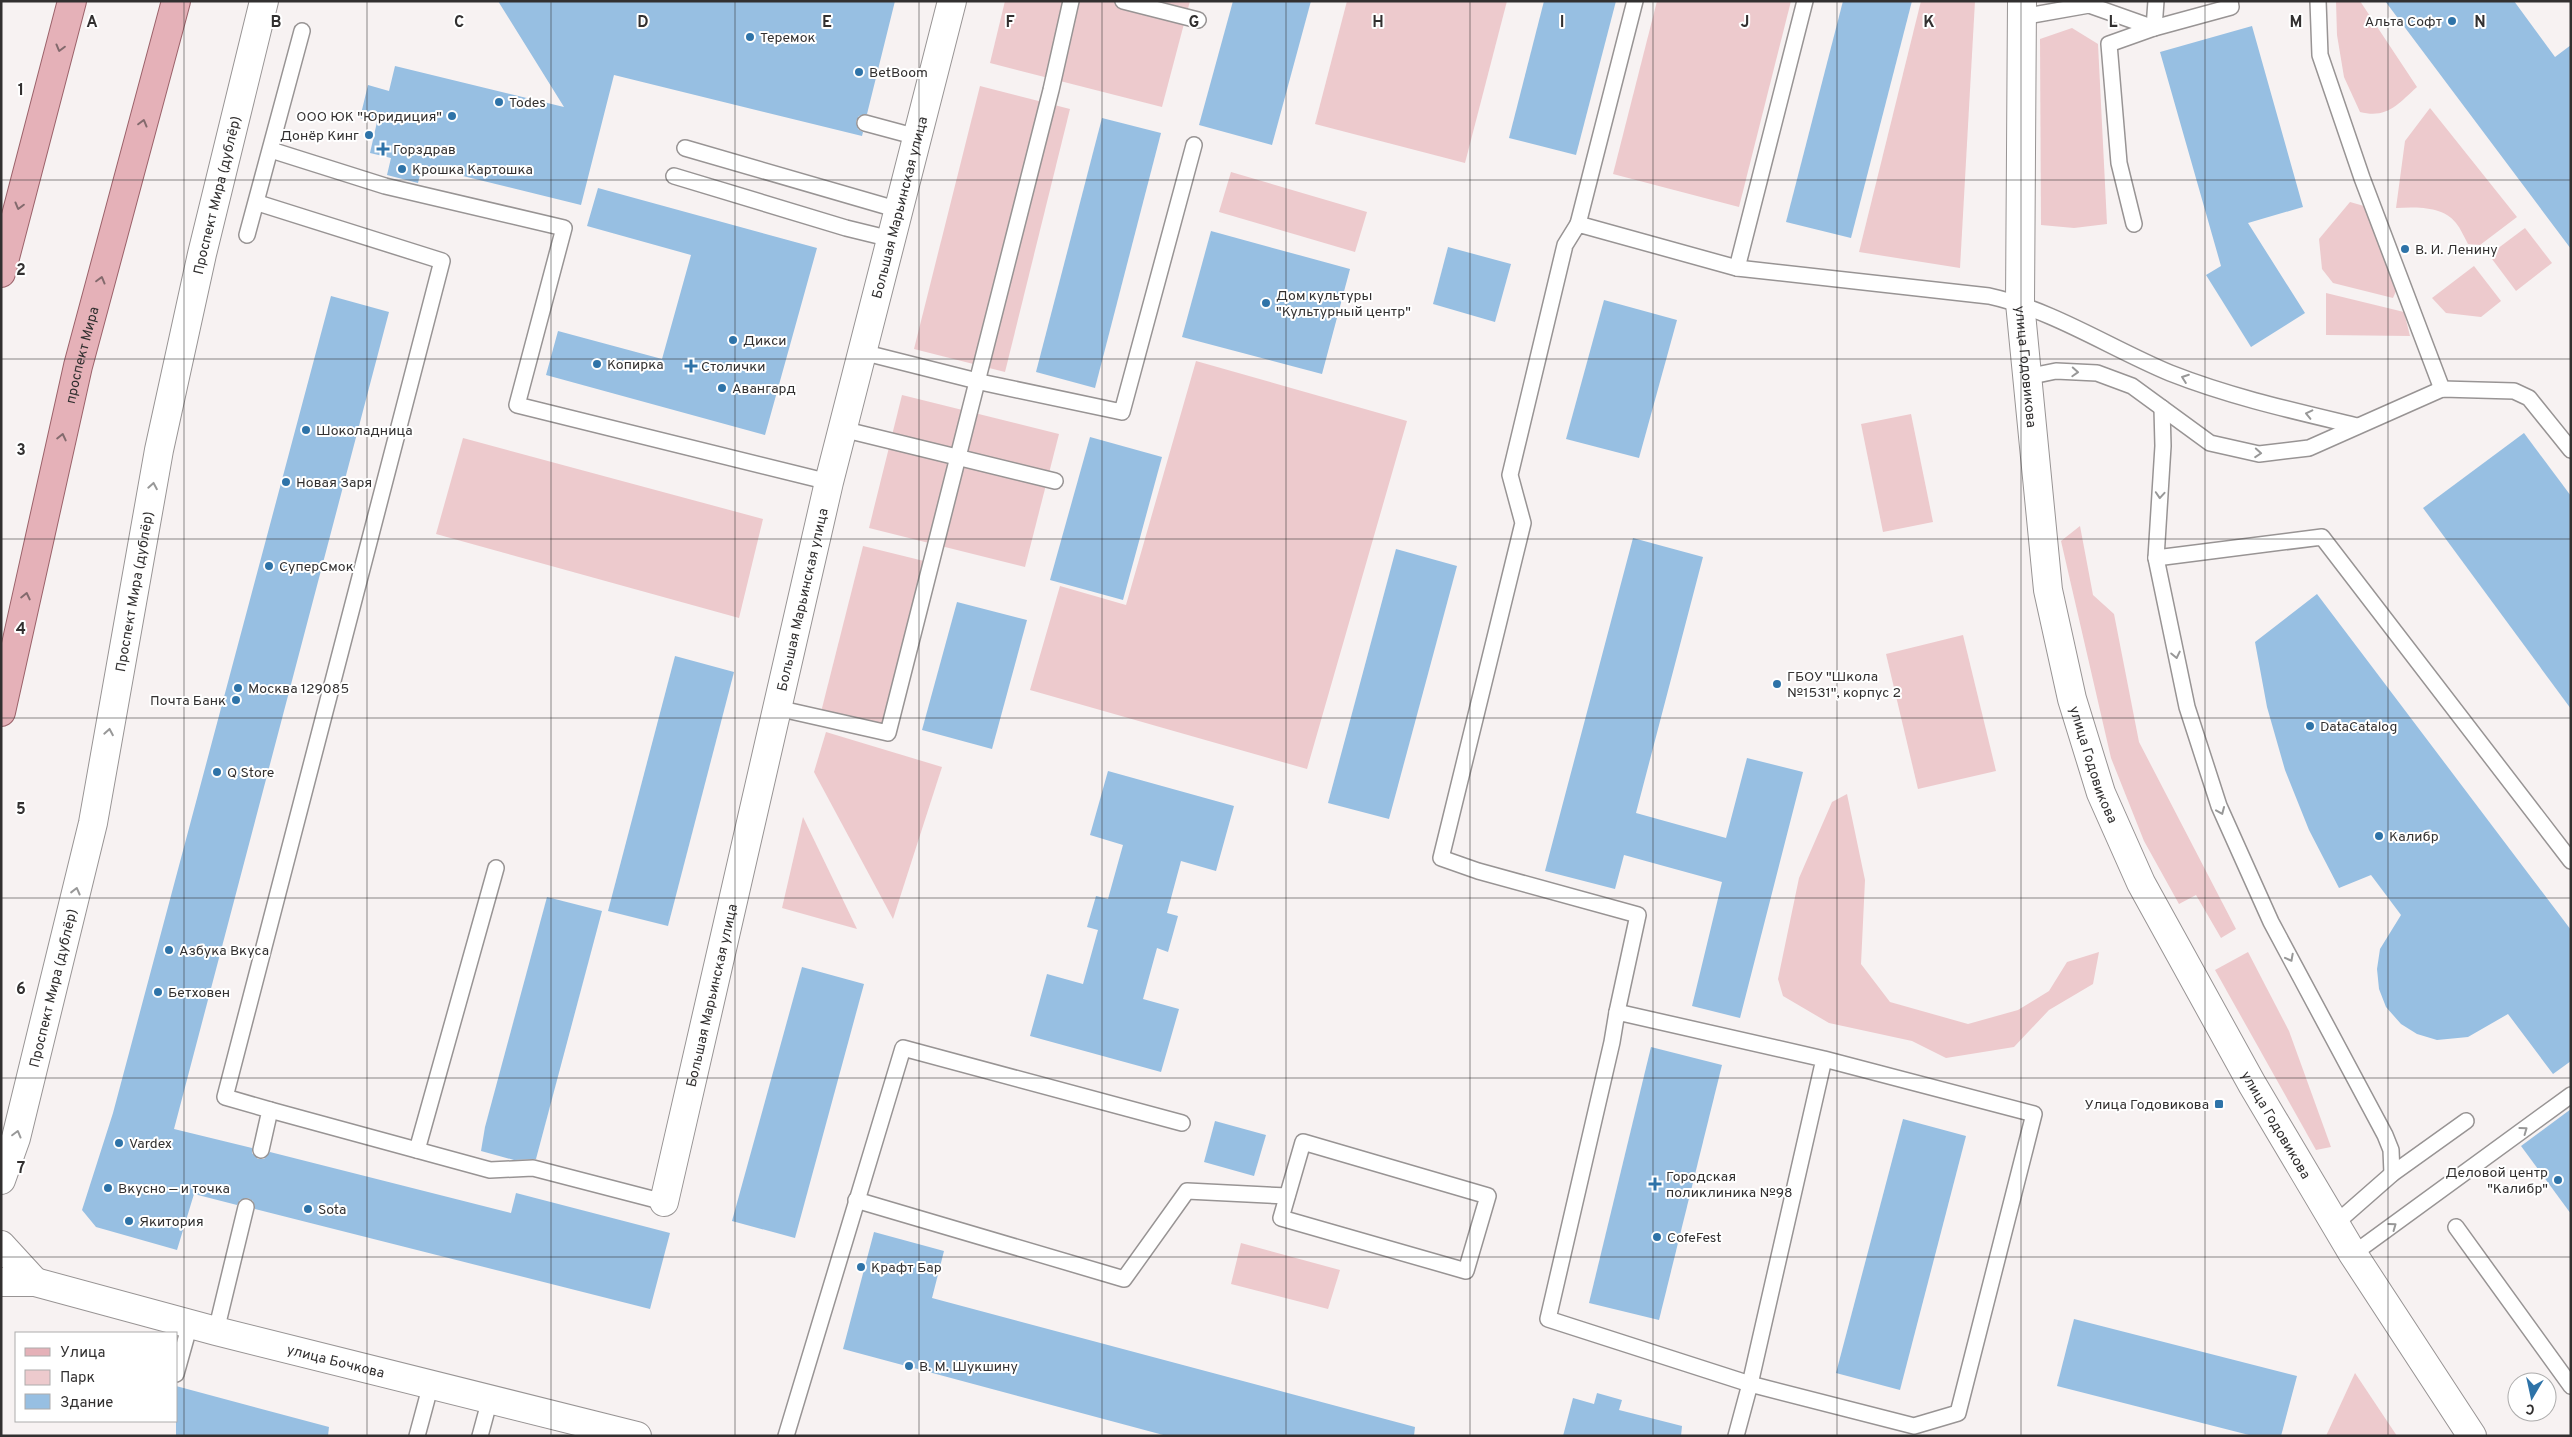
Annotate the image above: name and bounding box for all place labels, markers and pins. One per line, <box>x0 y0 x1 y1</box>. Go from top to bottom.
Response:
place label: Альта Софт <box>2365 14 2442 31</box>
marker: Альта Софт <box>2446 15 2458 27</box>
place label: Теремок <box>760 30 816 47</box>
marker: Теремок <box>744 31 756 43</box>
place label: BetBoom <box>869 65 928 82</box>
marker: BetBoom <box>853 66 865 78</box>
place label: Todes <box>509 95 546 112</box>
marker: Todes <box>493 96 505 108</box>
place label: ООО ЮК "Юридиция" <box>296 109 442 126</box>
marker: ООО ЮК "Юридиция" <box>446 110 458 122</box>
place label: Донёр Кинг <box>280 128 359 145</box>
marker: Донёр Кинг <box>363 129 375 141</box>
place label: Горздрав <box>393 142 456 159</box>
marker: Горздрав <box>377 143 389 155</box>
place label: Крошка Картошка <box>412 162 533 179</box>
marker: Крошка Картошка <box>396 163 408 175</box>
place label: В. И. Ленину <box>2415 242 2498 259</box>
marker: В. И. Ленину <box>2399 243 2411 255</box>
place label: Дом культуры "Культурный центр" <box>1276 288 1411 321</box>
marker: Дом культуры "Культурный центр" <box>1260 297 1272 309</box>
place label: Дикси <box>743 333 787 350</box>
marker: Дикси <box>727 334 739 346</box>
place label: Копирка <box>607 357 664 374</box>
marker: Копирка <box>591 358 603 370</box>
place label: Столички <box>701 359 765 376</box>
marker: Столички <box>685 360 697 372</box>
place label: Авангард <box>732 381 796 398</box>
marker: Авангард <box>716 382 728 394</box>
place label: Шоколадница <box>316 423 413 440</box>
marker: Шоколадница <box>300 424 312 436</box>
place label: Новая Заря <box>296 475 372 492</box>
marker: Новая Заря <box>280 476 292 488</box>
place label: СуперСмок <box>279 559 354 576</box>
marker: СуперСмок <box>263 560 275 572</box>
place label: ГБОУ "Школа №1531", корпус 2 <box>1787 669 1901 702</box>
marker: ГБОУ "Школа №1531", корпус 2 <box>1771 678 1783 690</box>
place label: Москва 129085 <box>248 681 349 698</box>
marker: Москва 129085 <box>232 682 244 694</box>
place label: Почта Банк <box>150 693 226 710</box>
marker: Почта Банк <box>230 694 242 706</box>
place label: DataCatalog <box>2320 719 2397 736</box>
marker: DataCatalog <box>2304 720 2316 732</box>
place label: Q Store <box>227 765 274 782</box>
marker: Q Store <box>211 766 223 778</box>
place label: Калибр <box>2389 829 2439 846</box>
marker: Калибр <box>2373 830 2385 842</box>
place label: Азбука Вкуса <box>179 943 269 960</box>
marker: Азбука Вкуса <box>163 944 175 956</box>
place label: Бетховен <box>168 985 230 1002</box>
marker: Бетховен <box>152 986 164 998</box>
place label: Улица Годовикова <box>2084 1097 2209 1114</box>
marker: Улица Годовикова <box>2213 1098 2225 1110</box>
place label: Vardex <box>129 1136 172 1153</box>
marker: Vardex <box>113 1137 125 1149</box>
place label: Деловой центр "Калибр" <box>2446 1165 2548 1198</box>
place label: Городская поликлиника №98 <box>1666 1169 1793 1202</box>
marker: Деловой центр "Калибр" <box>2552 1174 2564 1186</box>
marker: Городская поликлиника №98 <box>1648 1177 1662 1191</box>
place label: Вкусно — и точка <box>118 1181 230 1198</box>
marker: Вкусно — и точка <box>102 1182 114 1194</box>
place label: Sota <box>318 1202 346 1219</box>
marker: Sota <box>302 1203 314 1215</box>
place label: Якитория <box>139 1214 204 1231</box>
marker: Якитория <box>123 1215 135 1227</box>
place label: CofeFest <box>1667 1230 1722 1247</box>
marker: CofeFest <box>1651 1231 1663 1243</box>
place label: Крафт Бар <box>871 1260 942 1277</box>
marker: Крафт Бар <box>855 1261 867 1273</box>
place label: В. М. Шукшину <box>919 1359 1018 1376</box>
marker: В. М. Шукшину <box>903 1360 915 1372</box>

